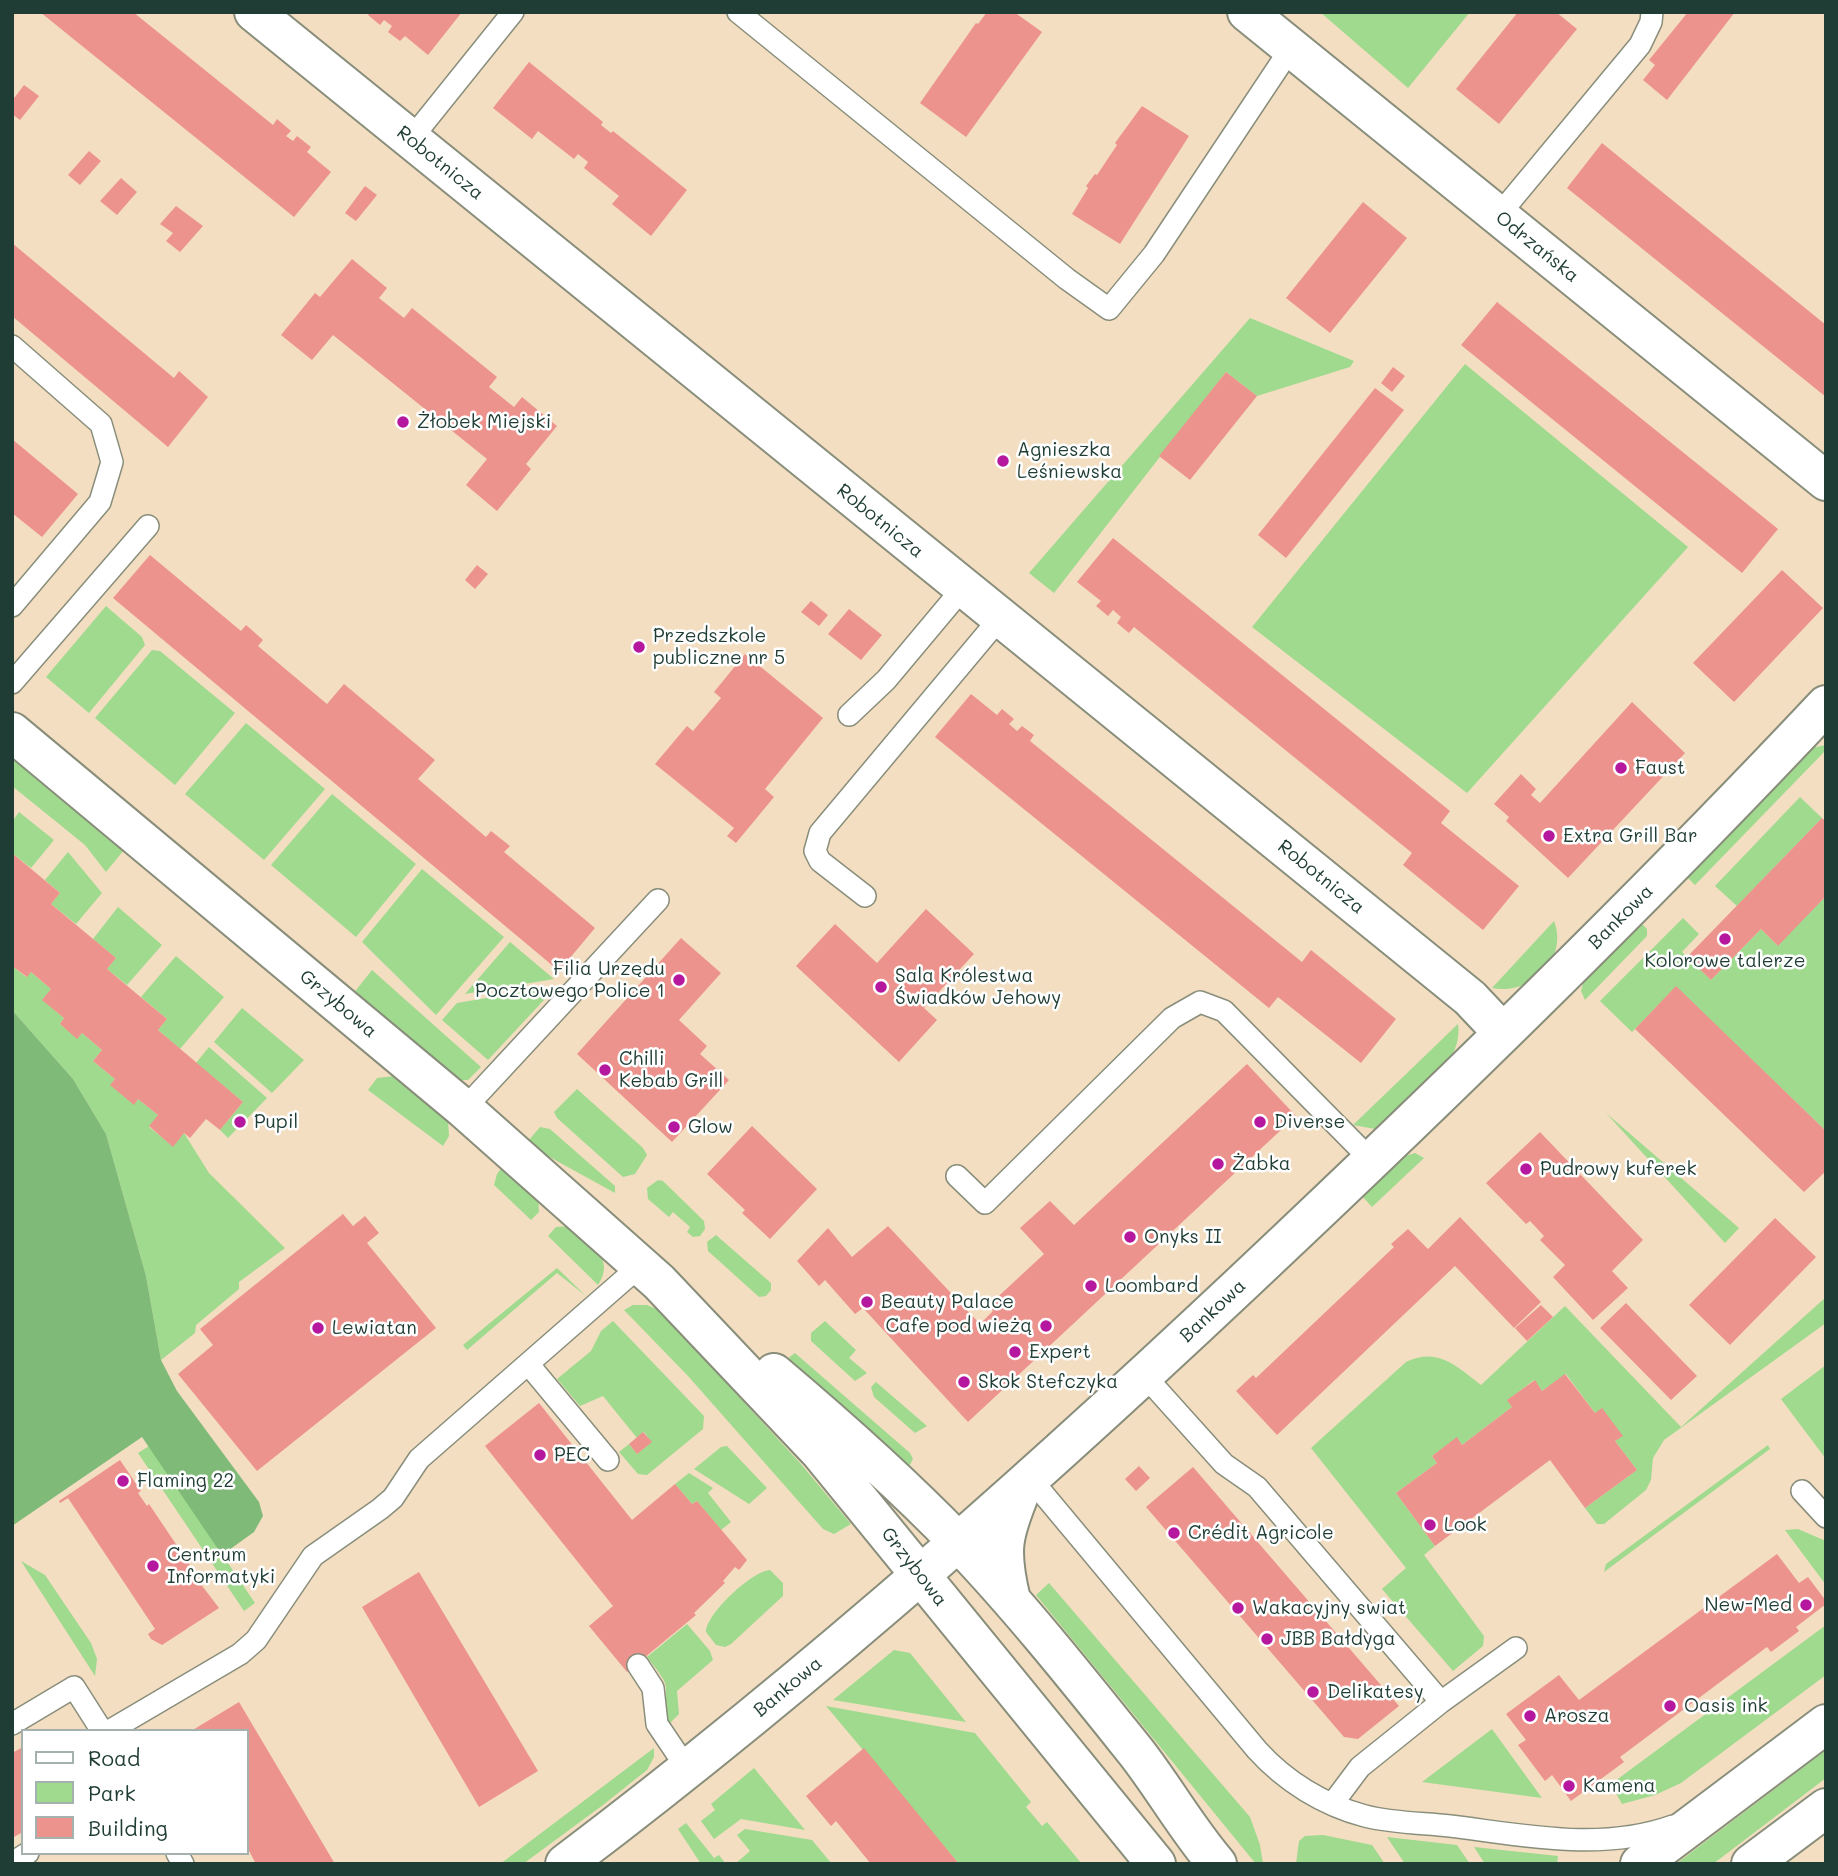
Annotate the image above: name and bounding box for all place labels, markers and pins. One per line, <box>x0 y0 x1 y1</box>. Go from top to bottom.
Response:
place label: Żłobek Miejski <box>417 411 551 433</box>
marker: Żłobek Miejski <box>395 414 411 430</box>
place label: Agnieszka Leśniewska <box>1017 439 1122 483</box>
marker: Agnieszka Leśniewska <box>995 453 1011 469</box>
place label: Przedszkole publiczne nr 5 <box>653 625 785 669</box>
marker: Przedszkole publiczne nr 5 <box>631 639 647 655</box>
place label: Faust <box>1635 757 1685 779</box>
marker: Faust <box>1613 760 1629 776</box>
place label: Extra Grill Bar <box>1563 825 1698 847</box>
marker: Extra Grill Bar <box>1541 828 1557 844</box>
marker: Kolorowe talerze <box>1717 931 1733 947</box>
place label: Kolorowe talerze <box>1645 950 1805 972</box>
place label: Filia Urzędu Pocztowego Police 1 <box>475 958 665 1002</box>
place label: Sala Królestwa Świadków Jehowy <box>895 965 1061 1009</box>
marker: Filia Urzędu Pocztowego Police 1 <box>671 972 687 988</box>
marker: Sala Królestwa Świadków Jehowy <box>873 979 889 995</box>
place label: Chilli Kebab Grill <box>619 1048 723 1092</box>
marker: Chilli Kebab Grill <box>597 1062 613 1078</box>
place label: Pupil <box>254 1111 298 1133</box>
place label: Diverse <box>1274 1111 1345 1133</box>
marker: Pupil <box>232 1114 248 1130</box>
marker: Diverse <box>1252 1114 1268 1130</box>
place label: Glow <box>688 1116 733 1138</box>
marker: Glow <box>666 1119 682 1135</box>
place label: Żabka <box>1232 1153 1291 1175</box>
marker: Żabka <box>1210 1156 1226 1172</box>
place label: Pudrowy kuferek <box>1540 1158 1697 1180</box>
marker: Pudrowy kuferek <box>1518 1161 1534 1177</box>
place label: Onyks II <box>1144 1226 1222 1248</box>
marker: Onyks II <box>1122 1229 1138 1245</box>
place label: Loombard <box>1105 1275 1198 1297</box>
marker: Loombard <box>1083 1278 1099 1294</box>
place label: Beauty Palace <box>881 1291 1014 1313</box>
marker: Beauty Palace <box>859 1294 875 1310</box>
place label: Cafe pod wieżą <box>886 1315 1032 1337</box>
place label: Lewiatan <box>332 1317 417 1339</box>
marker: Cafe pod wieżą <box>1038 1318 1054 1334</box>
marker: Lewiatan <box>310 1320 326 1336</box>
place label: Expert <box>1029 1341 1091 1363</box>
marker: Expert <box>1007 1344 1023 1360</box>
place label: Skok Stefczyka <box>978 1371 1118 1393</box>
marker: Skok Stefczyka <box>956 1374 972 1390</box>
place label: PEC <box>554 1444 590 1466</box>
marker: PEC <box>532 1447 548 1463</box>
place label: Flaming 22 <box>137 1470 234 1492</box>
marker: Flaming 22 <box>115 1473 131 1489</box>
place label: Look <box>1444 1514 1487 1536</box>
marker: Look <box>1422 1517 1438 1533</box>
place label: Crédit Agricole <box>1188 1522 1334 1544</box>
marker: Crédit Agricole <box>1166 1525 1182 1541</box>
place label: Centrum Informatyki <box>167 1544 275 1588</box>
marker: Centrum Informatyki <box>145 1558 161 1574</box>
place label: New-Med <box>1705 1594 1792 1616</box>
place label: Wakacyjny swiat <box>1252 1597 1406 1619</box>
marker: New-Med <box>1798 1597 1814 1613</box>
marker: Wakacyjny swiat <box>1230 1600 1246 1616</box>
place label: JBB Bałdyga <box>1281 1628 1395 1650</box>
marker: JBB Bałdyga <box>1259 1631 1275 1647</box>
place label: Delikatesy <box>1327 1681 1424 1703</box>
marker: Delikatesy <box>1305 1684 1321 1700</box>
place label: Oasis ink <box>1684 1695 1768 1717</box>
marker: Oasis ink <box>1662 1698 1678 1714</box>
place label: Arosza <box>1544 1705 1610 1727</box>
marker: Arosza <box>1522 1708 1538 1724</box>
place label: Kamena <box>1583 1775 1656 1797</box>
marker: Kamena <box>1561 1778 1577 1794</box>

